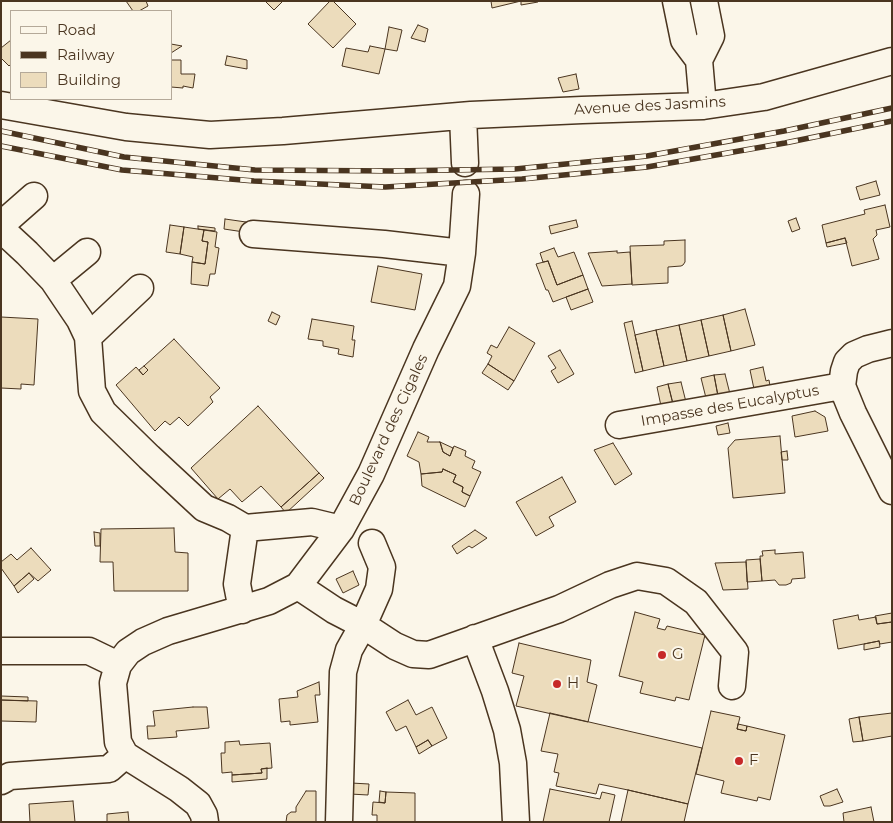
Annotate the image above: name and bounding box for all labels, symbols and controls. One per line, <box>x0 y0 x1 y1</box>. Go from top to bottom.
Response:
legend <box>10 10 172 100</box>
text: Road <box>57 20 96 39</box>
text: Railway <box>57 45 114 64</box>
text: Building <box>57 70 121 89</box>
street label: Avenue des Jasmins <box>574 93 726 119</box>
street label: Boulevard des Cigales <box>346 351 432 509</box>
street label: Impasse des Eucalyptus <box>640 381 820 431</box>
place label: G <box>672 646 684 664</box>
marker: G <box>656 649 668 661</box>
place label: H <box>567 675 579 693</box>
marker: H <box>551 678 563 690</box>
place label: F <box>749 752 758 770</box>
marker: F <box>733 755 745 767</box>

